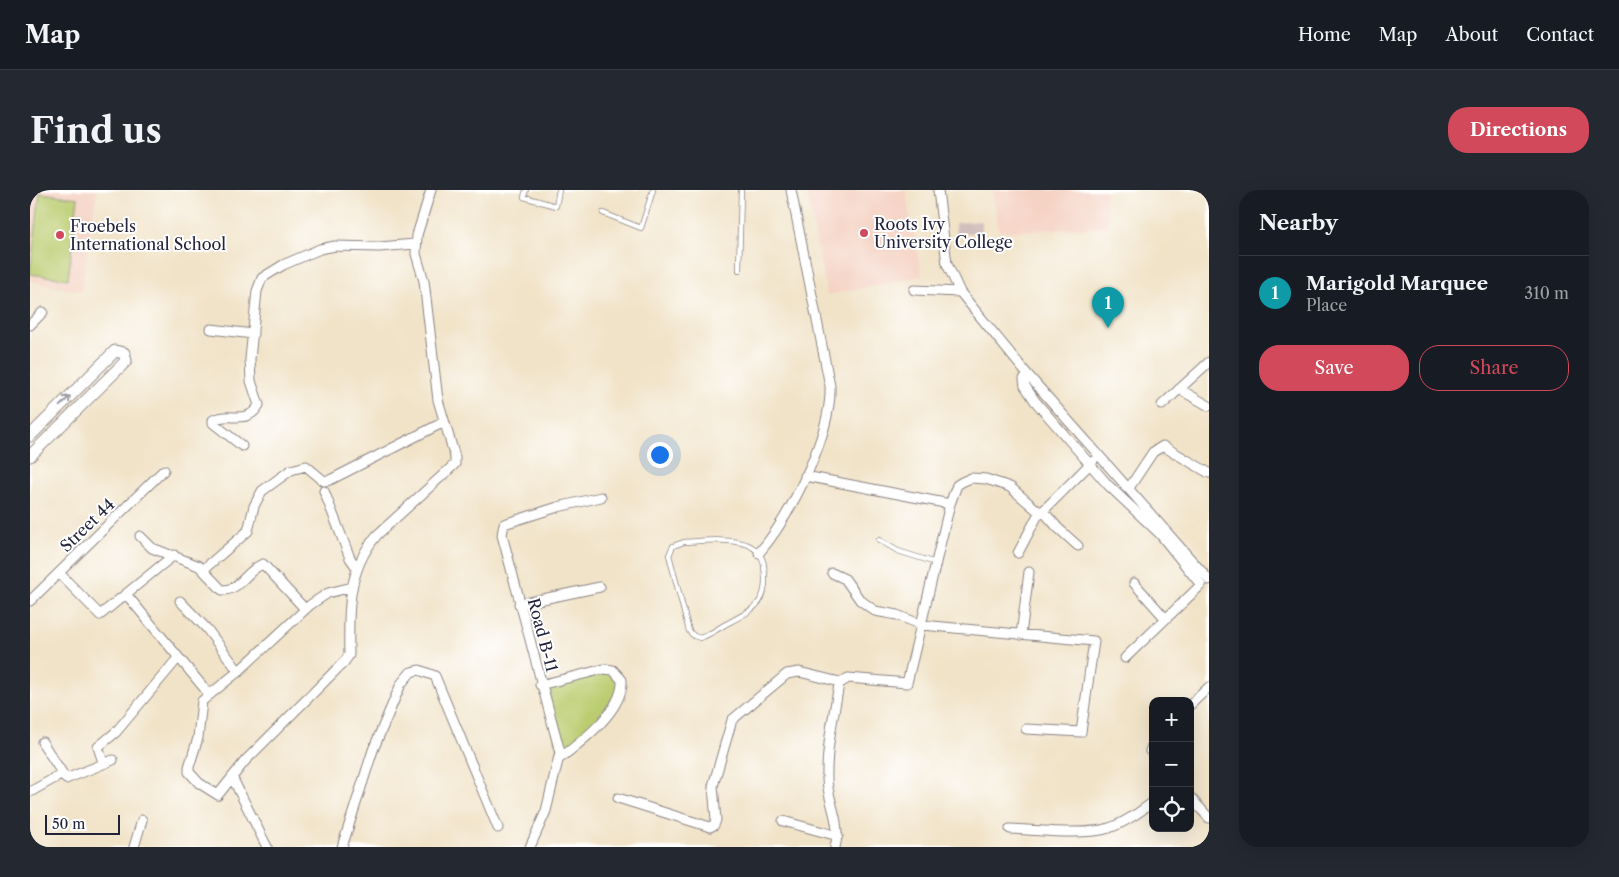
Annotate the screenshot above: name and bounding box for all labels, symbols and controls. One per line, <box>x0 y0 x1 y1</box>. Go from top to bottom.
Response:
text: Map <box>25 20 80 49</box>
text: Home <box>1298 24 1351 46</box>
text: Map <box>1379 24 1417 46</box>
text: About <box>1445 24 1498 46</box>
text: Contact <box>1526 24 1594 46</box>
button: Directions <box>1448 107 1589 153</box>
text: Find us <box>30 109 162 152</box>
text: Nearby <box>1259 210 1338 235</box>
place label: Roots Ivy University College <box>874 214 1013 252</box>
place label: Froebels International School <box>70 216 226 254</box>
marker: Roots Ivy University College <box>858 227 870 239</box>
marker: Froebels International School <box>54 229 66 241</box>
text: Marigold Marquee <box>1306 272 1488 295</box>
text: 1 <box>1271 283 1279 303</box>
text: 310 m <box>1524 283 1569 303</box>
pin: 1 <box>1092 287 1124 328</box>
text: Place <box>1306 295 1347 315</box>
button: Save <box>1259 345 1409 391</box>
button: Share <box>1419 345 1569 391</box>
one-way arrow <box>58 395 71 407</box>
your location <box>647 442 673 468</box>
street label: Street 44 <box>56 494 118 556</box>
street label: Road B-11 <box>524 596 563 674</box>
map controls <box>1149 697 1194 832</box>
button: + <box>1149 697 1194 742</box>
button: − <box>1149 742 1194 787</box>
button: locate <box>1149 787 1194 832</box>
scale bar <box>45 812 120 835</box>
text: 50 m <box>52 815 85 833</box>

